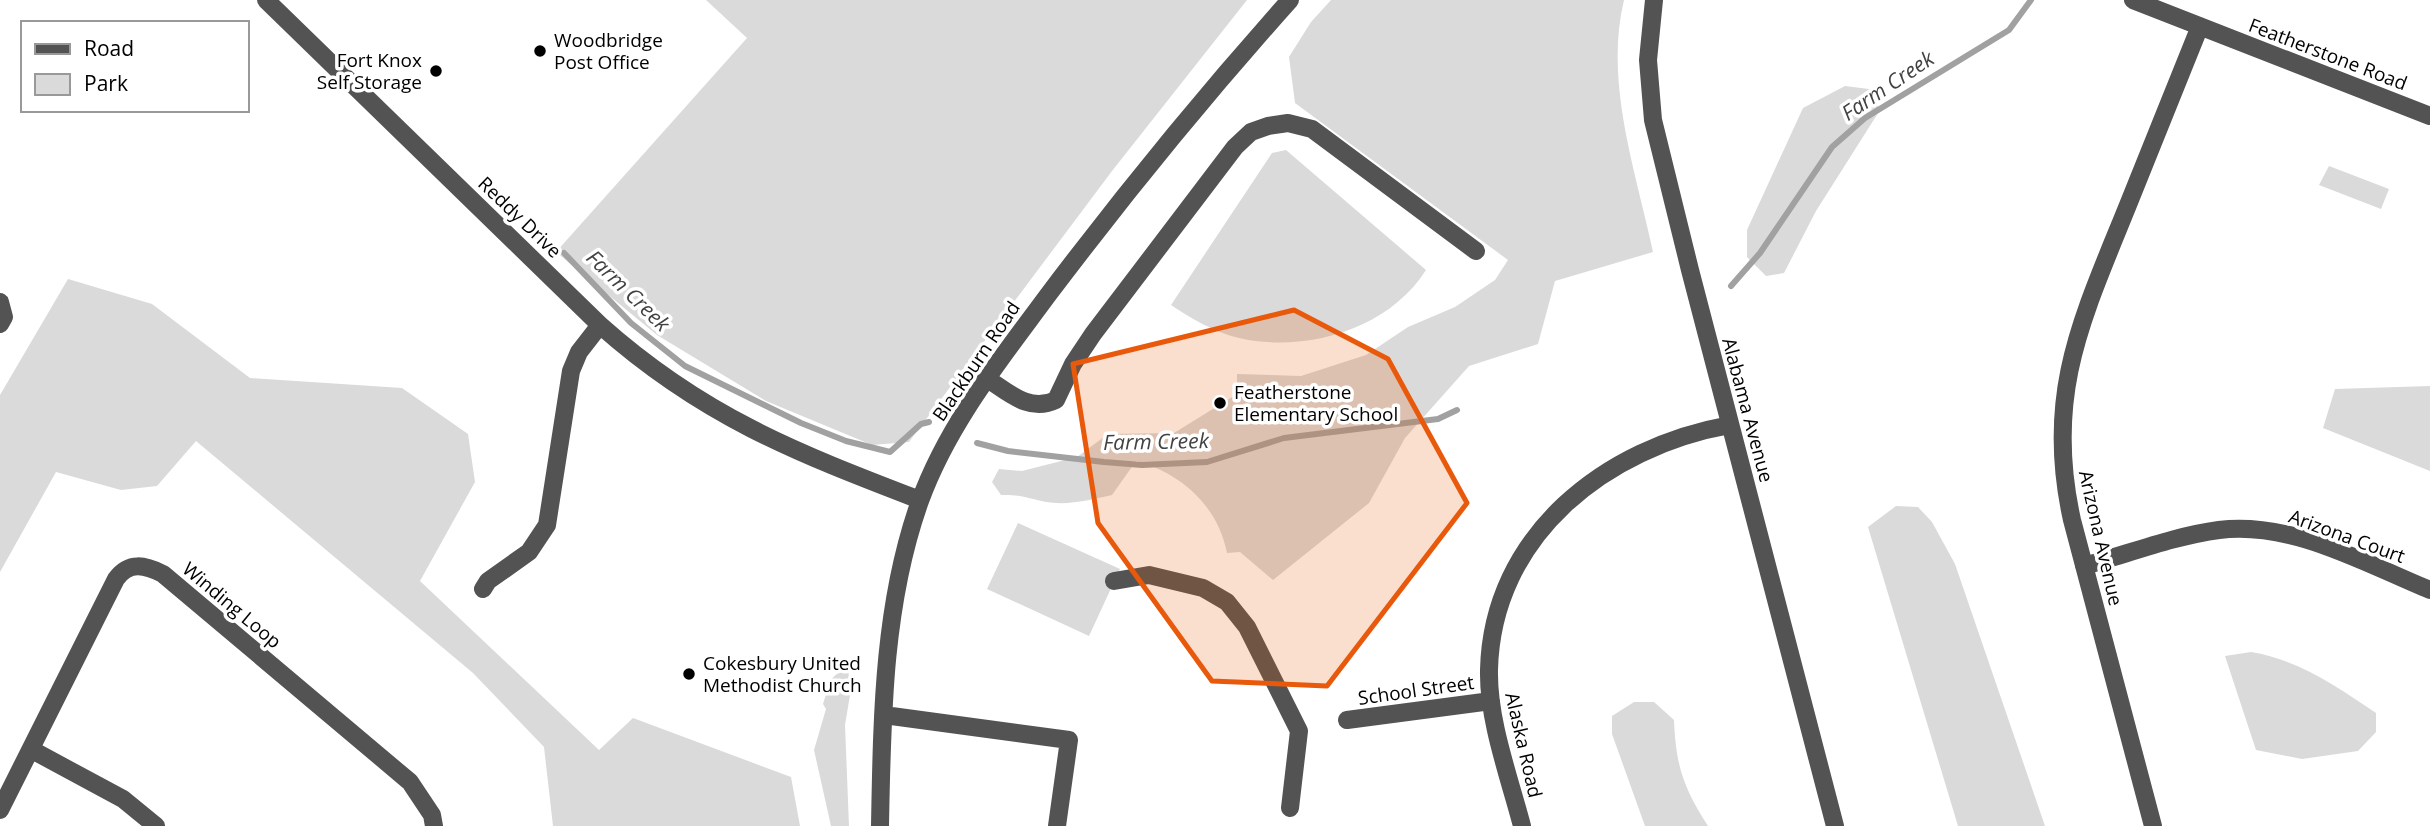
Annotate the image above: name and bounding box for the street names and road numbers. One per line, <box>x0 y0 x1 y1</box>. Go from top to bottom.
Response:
street label: Featherstone Road <box>2245 12 2411 96</box>
street label: Reddy Drive <box>473 171 567 263</box>
street label: Blackburn Road <box>926 296 1026 426</box>
street label: Alabama Avenue <box>1716 335 1780 485</box>
street label: Arizona Avenue <box>2073 468 2129 608</box>
street label: Arizona Court <box>2285 503 2409 569</box>
street label: Winding Loop <box>177 556 287 654</box>
street label: School Street <box>1356 669 1476 711</box>
street label: Alaska Road <box>1499 690 1549 800</box>

